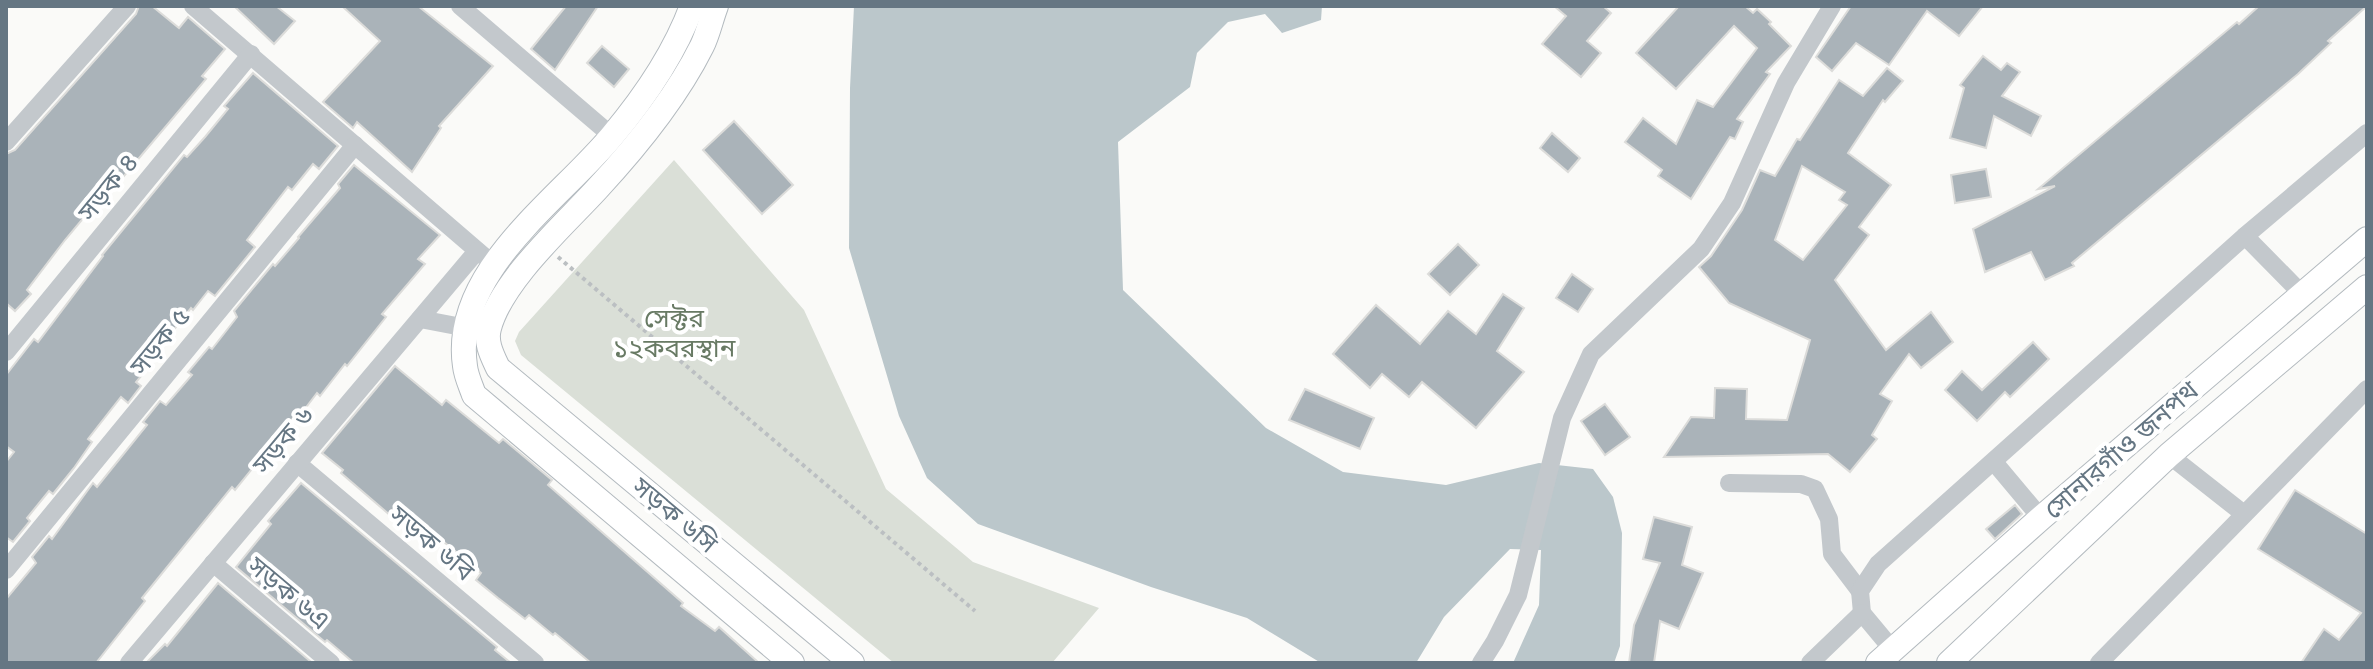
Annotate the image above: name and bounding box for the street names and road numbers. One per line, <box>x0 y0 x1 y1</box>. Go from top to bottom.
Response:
street label: সড়ক ৪ <box>69 145 147 229</box>
street label: সড়ক ৫ <box>121 299 199 383</box>
street label: সোনারগাঁও জনপথ <box>2036 372 2207 527</box>
street label: সড়ক ৬ <box>243 399 322 482</box>
street label: সড়ক ৬সি <box>624 468 726 562</box>
street label: সড়ক ৬বি <box>381 496 482 589</box>
street label: সড়ক ৬এ <box>239 547 338 638</box>

